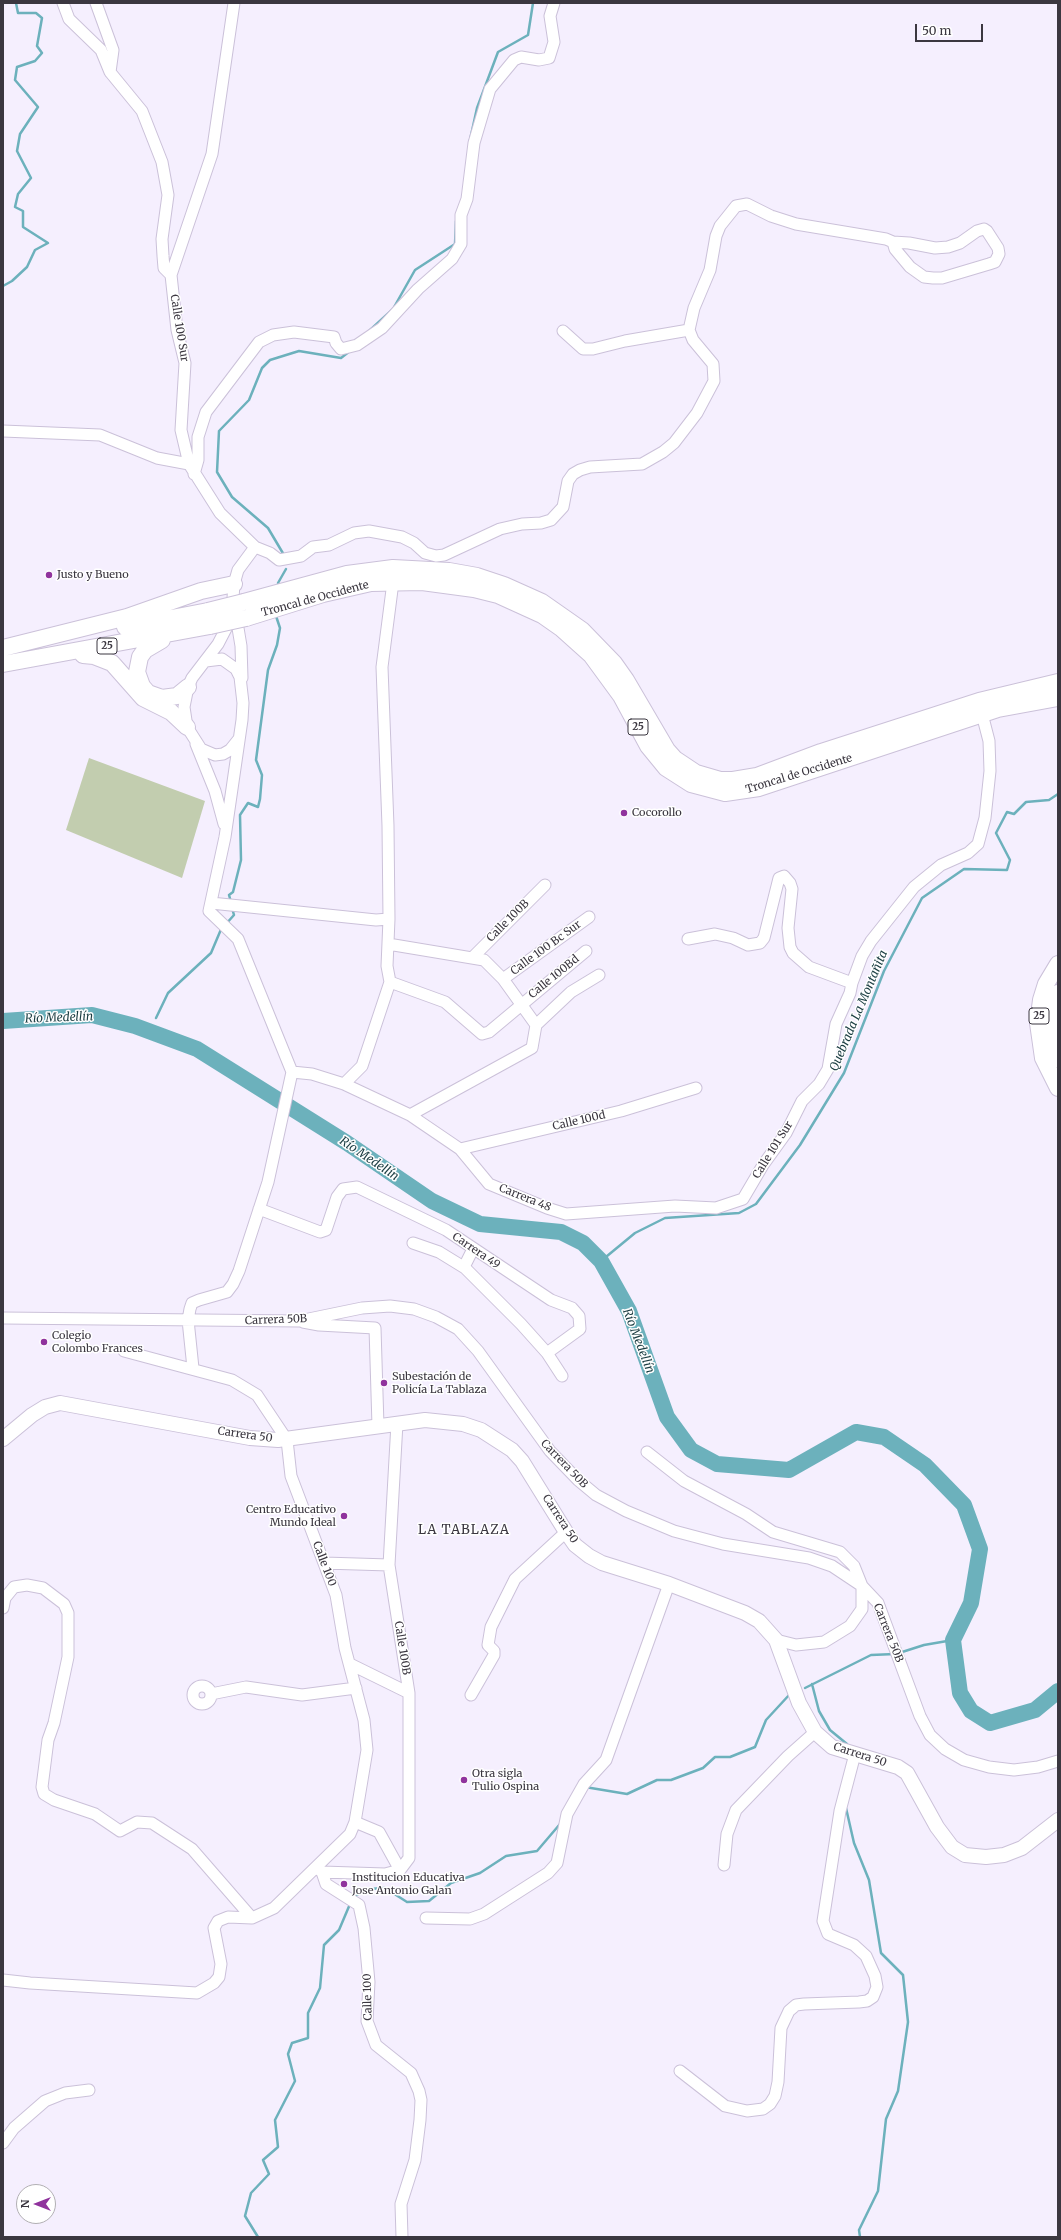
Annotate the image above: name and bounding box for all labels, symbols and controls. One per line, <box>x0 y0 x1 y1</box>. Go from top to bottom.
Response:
scale bar <box>917 16 985 42</box>
text: 50 m <box>922 23 951 38</box>
street label: Calle 100 Sur <box>167 293 191 363</box>
place label: Justo y Bueno <box>57 568 129 582</box>
marker: Justo y Bueno <box>44 570 54 580</box>
street label: Troncal de Occidente <box>260 578 370 620</box>
road number: 25 <box>97 638 117 654</box>
road number: 25 <box>628 719 648 735</box>
street label: Troncal de Occidente <box>744 752 854 796</box>
place label: Cocorollo <box>632 806 682 820</box>
marker: Cocorollo <box>619 808 629 818</box>
street label: Calle 100B <box>484 897 532 945</box>
street label: Calle 100 Bc Sur <box>508 918 584 978</box>
water label: Quebrada La Montañita <box>827 948 891 1074</box>
street label: Calle 100Bd <box>526 953 582 1001</box>
road number: 25 <box>1029 1008 1049 1024</box>
water label: Río Medellín <box>25 1010 93 1026</box>
street label: Calle 100d <box>551 1109 607 1133</box>
street label: Calle 101 Sur <box>750 1119 796 1181</box>
water label: Río Medellín <box>337 1134 401 1184</box>
street label: Carrera 48 <box>497 1182 553 1214</box>
street label: Carrera 49 <box>450 1230 502 1272</box>
water label: Río Medellín <box>619 1307 657 1375</box>
street label: Carrera 50B <box>245 1312 307 1328</box>
place label: Colegio Colombo Frances <box>52 1329 143 1355</box>
marker: Colegio Colombo Frances <box>39 1337 49 1347</box>
place label: Subestación de Policía La Tablaza <box>392 1370 487 1396</box>
marker: Subestación de Policía La Tablaza <box>379 1378 389 1388</box>
street label: Carrera 50 <box>217 1425 273 1445</box>
street label: Carrera 50B <box>538 1437 590 1491</box>
street label: Carrera 50 <box>539 1492 581 1546</box>
place label: Centro Educativo Mundo Ideal <box>246 1503 336 1529</box>
marker: Centro Educativo Mundo Ideal <box>339 1511 349 1521</box>
district label: LA TABLAZA <box>418 1522 510 1538</box>
street label: Calle 100 <box>309 1540 339 1588</box>
street label: Carrera 50B <box>870 1602 906 1664</box>
street label: Calle 100B <box>391 1620 413 1676</box>
street label: Carrera 50 <box>832 1740 888 1770</box>
place label: Otra sigla Tulio Ospina <box>472 1767 539 1793</box>
marker: Otra sigla Tulio Ospina <box>459 1775 469 1785</box>
place label: Institucion Educativa Jose Antonio Galan <box>352 1871 465 1897</box>
marker: Institucion Educativa Jose Antonio Galan <box>339 1879 349 1889</box>
street label: Calle 100 <box>361 1973 375 2021</box>
north arrow <box>16 2184 56 2224</box>
text: N <box>18 2200 32 2208</box>

